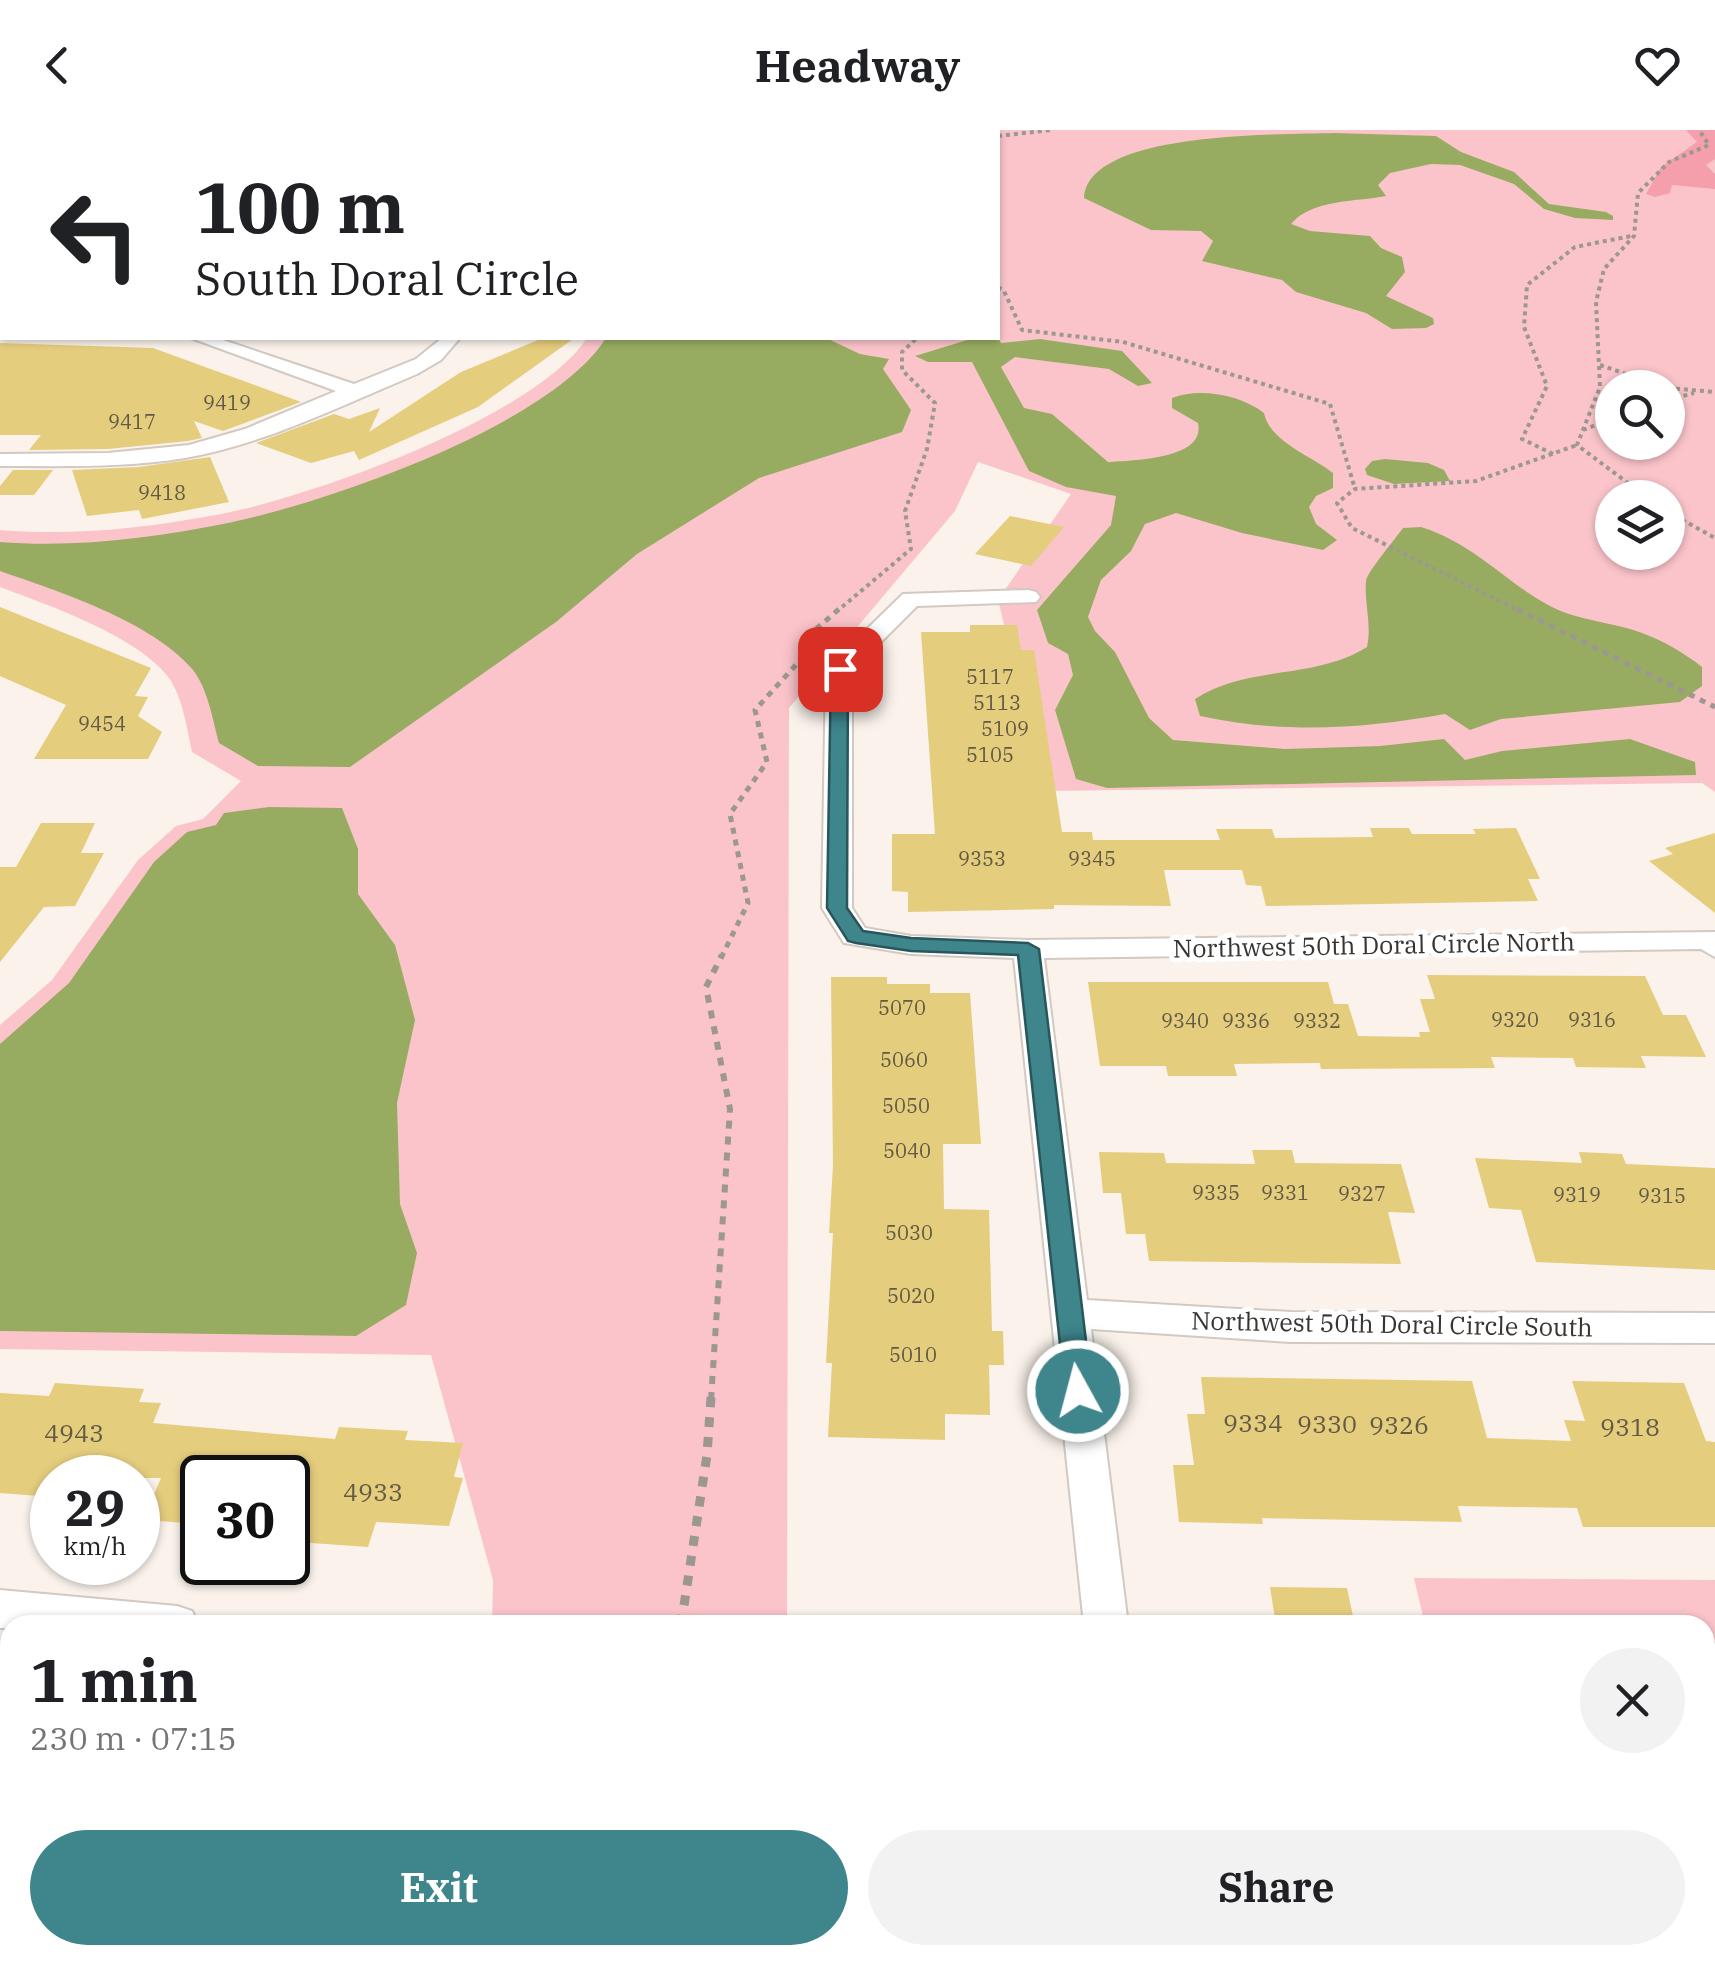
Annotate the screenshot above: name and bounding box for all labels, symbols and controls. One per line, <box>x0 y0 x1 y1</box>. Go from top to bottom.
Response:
text: Headway <box>755 36 960 94</box>
icon: back <box>30 38 85 93</box>
icon: heart <box>1630 38 1685 93</box>
text: 100 m <box>195 161 405 252</box>
icon: left <box>30 170 160 300</box>
text: South Doral Circle <box>195 249 579 307</box>
map controls <box>1595 370 1685 570</box>
button: search <box>1595 370 1685 460</box>
house number: 9419 <box>203 389 251 416</box>
house number: 9417 <box>108 408 156 435</box>
house number: 9418 <box>138 479 186 506</box>
button: layers <box>1595 480 1685 570</box>
pin <box>798 627 883 712</box>
icon: arrive <box>813 642 868 697</box>
house number: 5117 <box>966 663 1014 690</box>
house number: 5113 <box>973 689 1021 716</box>
house number: 9454 <box>78 710 126 737</box>
house number: 5109 <box>981 715 1029 742</box>
house number: 5105 <box>966 741 1014 768</box>
house number: 9353 <box>958 845 1006 872</box>
house number: 9345 <box>1068 845 1116 872</box>
street label: Northwest 50th Doral Circle North <box>1173 924 1575 965</box>
house number: 5070 <box>878 994 926 1021</box>
house number: 9320 <box>1491 1006 1539 1033</box>
house number: 9316 <box>1568 1006 1616 1033</box>
house number: 9340 <box>1161 1007 1209 1034</box>
house number: 9336 <box>1222 1007 1270 1034</box>
house number: 9332 <box>1293 1007 1341 1034</box>
house number: 5060 <box>880 1046 928 1073</box>
house number: 5050 <box>882 1092 930 1119</box>
house number: 5040 <box>883 1137 931 1164</box>
house number: 9335 <box>1192 1179 1240 1206</box>
house number: 9331 <box>1261 1179 1309 1206</box>
house number: 9327 <box>1338 1180 1386 1207</box>
house number: 9319 <box>1553 1181 1601 1208</box>
house number: 9315 <box>1638 1182 1686 1209</box>
house number: 5030 <box>885 1219 933 1246</box>
house number: 5020 <box>887 1282 935 1309</box>
street label: Northwest 50th Doral Circle South <box>1191 1303 1593 1344</box>
position arrow <box>1026 1339 1130 1443</box>
house number: 5010 <box>889 1341 937 1368</box>
house number: 9334 <box>1223 1406 1283 1439</box>
house number: 9330 <box>1297 1407 1357 1440</box>
house number: 9326 <box>1369 1408 1429 1441</box>
house number: 9318 <box>1600 1410 1660 1443</box>
house number: 4943 <box>44 1416 104 1449</box>
speed limit sign: 30 <box>180 1455 310 1585</box>
text: 29 <box>65 1475 125 1540</box>
house number: 4933 <box>343 1475 403 1508</box>
text: km/h <box>63 1529 127 1562</box>
text: 1 min <box>30 1640 198 1719</box>
button: close <box>1580 1648 1685 1753</box>
text: 230 m · 07:15 <box>30 1717 237 1759</box>
button: Exit <box>30 1830 848 1945</box>
button: Share <box>868 1830 1685 1945</box>

